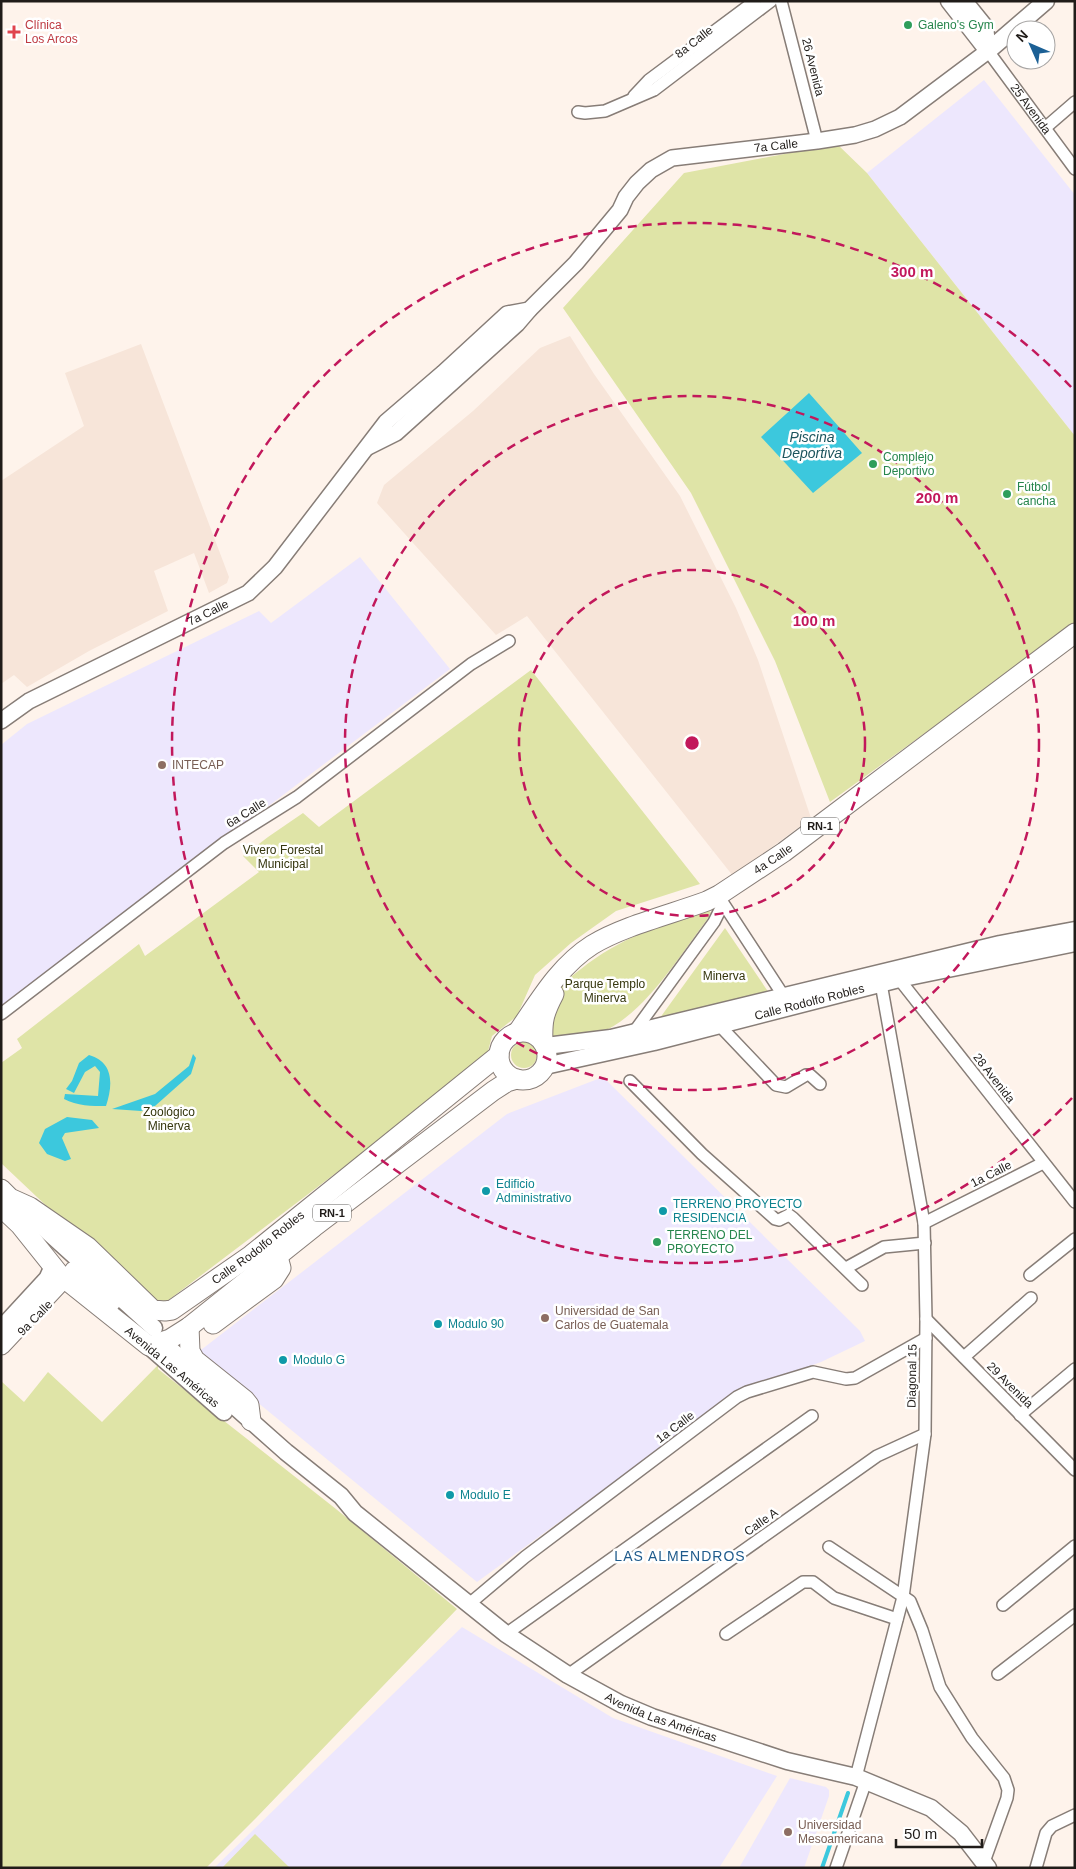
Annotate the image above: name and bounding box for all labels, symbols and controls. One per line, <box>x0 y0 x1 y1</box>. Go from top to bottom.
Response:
place label: Clínica Los Arcos <box>25 18 78 46</box>
place label: Galeno's Gym <box>918 18 994 32</box>
marker: Galeno's Gym <box>902 19 914 31</box>
north arrow <box>1006 20 1056 70</box>
street label: 8a Calle <box>672 23 716 61</box>
marker: Clínica Los Arcos <box>7 25 21 39</box>
text: N <box>1013 27 1031 45</box>
street label: 26 Avenida <box>799 37 827 98</box>
street label: 25 Avenida <box>1008 81 1054 137</box>
street label: 7a Calle <box>753 136 799 155</box>
text: 300 m <box>891 263 933 280</box>
water label: Piscina Deportiva <box>782 429 842 461</box>
place label: Complejo Deportivo <box>883 450 935 478</box>
marker: Complejo Deportivo <box>867 458 879 470</box>
place label: Fútbol cancha <box>1017 480 1056 508</box>
marker: Fútbol cancha <box>1001 488 1013 500</box>
text: 200 m <box>916 489 958 506</box>
street label: 7a Calle <box>185 597 231 629</box>
text: 100 m <box>793 612 835 629</box>
centre of rings <box>683 734 701 752</box>
place label: INTECAP <box>172 758 224 772</box>
marker: INTECAP <box>156 759 168 771</box>
street label: 6a Calle <box>224 795 269 831</box>
road number: RN-1 <box>801 818 839 834</box>
street label: 4a Calle <box>751 841 796 877</box>
park label: Vivero Forestal Municipal <box>243 843 323 871</box>
park label: Minerva <box>703 969 746 983</box>
park label: Parque Templo Minerva <box>565 977 646 1005</box>
street label: Calle Rodolfo Robles <box>753 981 866 1023</box>
street label: 28 Avenida <box>970 1050 1018 1106</box>
park label: Zoológico Minerva <box>143 1105 195 1133</box>
street label: 1a Calle <box>968 1158 1014 1190</box>
place label: Edificio Administrativo <box>496 1177 572 1205</box>
marker: Edificio Administrativo <box>480 1185 492 1197</box>
place label: TERRENO PROYECTO RESIDENCIA <box>673 1197 802 1225</box>
road number: RN-1 <box>313 1204 351 1222</box>
marker: TERRENO PROYECTO RESIDENCIA <box>657 1205 669 1217</box>
street label: Calle Rodolfo Robles <box>209 1208 307 1287</box>
place label: TERRENO DEL PROYECTO <box>667 1228 753 1256</box>
marker: TERRENO DEL PROYECTO <box>651 1236 663 1248</box>
street label: 9a Calle <box>15 1297 56 1339</box>
place label: Universidad de San Carlos de Guatemala <box>555 1304 669 1332</box>
marker: Universidad de San Carlos de Guatemala <box>539 1312 551 1324</box>
place label: Modulo 90 <box>448 1317 504 1331</box>
marker: Modulo 90 <box>432 1318 444 1330</box>
street label: Avenida Las Américas <box>122 1324 222 1410</box>
street label: Diagonal 15 <box>904 1344 920 1408</box>
place label: Modulo G <box>293 1353 345 1367</box>
marker: Modulo G <box>277 1354 289 1366</box>
street label: 29 Avenida <box>984 1359 1036 1411</box>
street label: 1a Calle <box>653 1408 697 1446</box>
place label: Modulo E <box>460 1488 511 1502</box>
marker: Modulo E <box>444 1489 456 1501</box>
street label: Calle A <box>741 1505 781 1539</box>
district label: LAS ALMENDROS <box>614 1548 746 1564</box>
street label: Avenida Las Américas <box>603 1690 719 1745</box>
scale bar <box>896 1816 982 1848</box>
place label: Universidad Mesoamericana <box>798 1818 884 1846</box>
text: 50 m <box>904 1825 937 1842</box>
marker: Universidad Mesoamericana <box>782 1826 794 1838</box>

